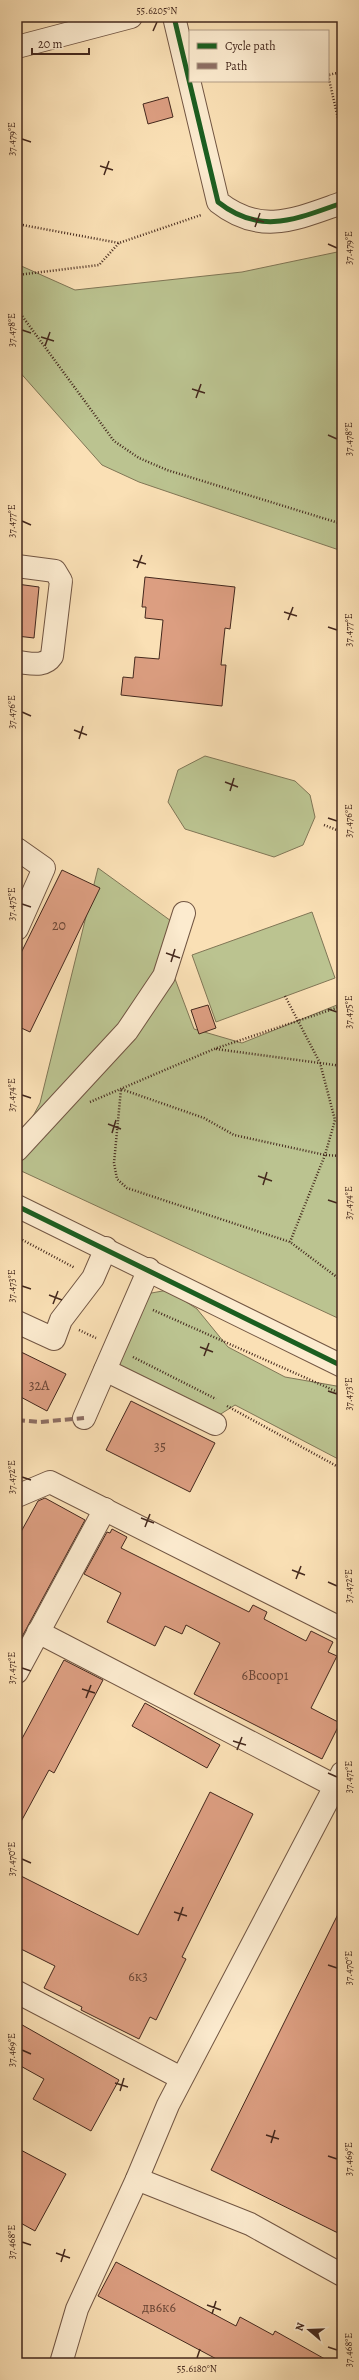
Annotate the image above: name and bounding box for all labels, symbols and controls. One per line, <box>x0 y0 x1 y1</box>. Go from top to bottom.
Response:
text: 55.6205°N <box>137 4 177 17</box>
scale bar <box>32 30 89 56</box>
legend <box>189 30 329 82</box>
text: 20 m <box>38 36 62 52</box>
text: Cycle path <box>225 38 276 54</box>
text: Path <box>225 58 248 74</box>
text: 37.479°E <box>5 122 18 156</box>
text: 37.479°E <box>342 231 355 265</box>
text: 37.478°E <box>5 313 18 347</box>
text: 37.478°E <box>342 422 355 456</box>
text: 37.477°E <box>5 504 18 538</box>
text: 37.477°E <box>342 613 355 647</box>
text: 37.476°E <box>5 695 18 729</box>
text: 37.476°E <box>342 804 355 838</box>
text: 37.475°E <box>5 887 18 921</box>
house number: 20 <box>52 916 66 935</box>
text: 37.475°E <box>342 995 355 1029</box>
text: 37.474°E <box>5 1078 18 1112</box>
text: 37.474°E <box>342 1186 355 1220</box>
text: 37.473°E <box>5 1269 18 1303</box>
house number: 32А <box>29 1376 50 1395</box>
text: 37.473°E <box>342 1377 355 1411</box>
house number: 35 <box>154 1437 166 1456</box>
text: 37.472°E <box>5 1460 18 1494</box>
text: 37.472°E <box>342 1569 355 1603</box>
text: 37.471°E <box>5 1652 18 1684</box>
house number: 6Всоор1 <box>242 1666 289 1685</box>
text: 37.471°E <box>342 1761 355 1793</box>
text: 37.470°E <box>5 1842 18 1876</box>
text: 37.470°E <box>342 1951 355 1985</box>
house number: 6к3 <box>128 1967 148 1986</box>
text: 37.469°E <box>5 2033 18 2067</box>
text: 37.469°E <box>342 2142 355 2176</box>
text: 37.468°E <box>5 2225 18 2259</box>
house number: дв6к6 <box>141 2298 176 2317</box>
north arrow <box>289 2310 329 2350</box>
text: N <box>292 2321 308 2333</box>
text: 37.468°E <box>342 2333 355 2367</box>
text: 55.6180°N <box>177 2362 217 2375</box>

